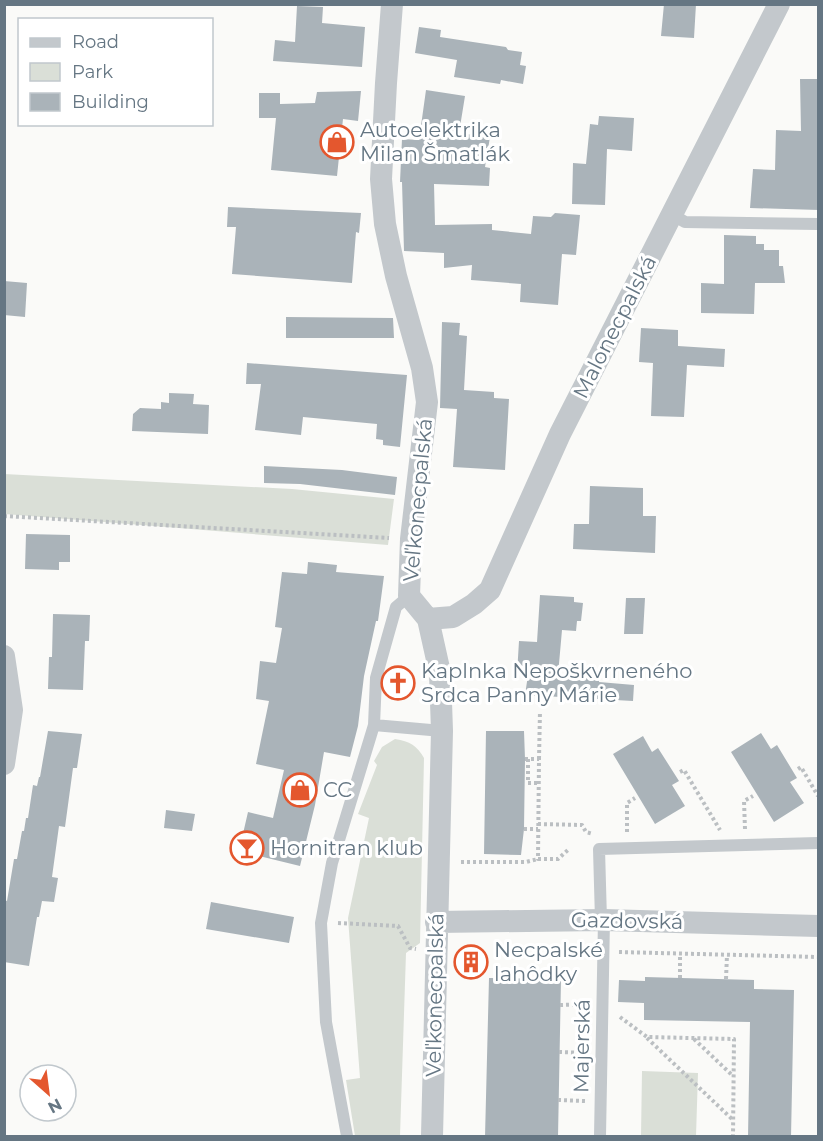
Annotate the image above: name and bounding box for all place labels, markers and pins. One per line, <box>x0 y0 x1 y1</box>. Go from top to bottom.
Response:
place label: Autoelektrika Milan Šmatlák <box>360 117 511 166</box>
shop icon: Autoelektrika Milan Šmatlák <box>319 124 355 160</box>
place label: Kaplnka Nepoškvrneného Srdca Panny Márie <box>421 658 693 707</box>
church icon: Kaplnka Nepoškvrneného Srdca Panny Márie <box>380 665 416 701</box>
shop icon: CC <box>282 772 318 808</box>
place label: CC <box>323 777 352 802</box>
bar icon: Hornitran klub <box>229 830 265 866</box>
place label: Hornitran klub <box>270 835 423 860</box>
place label: Necpalské lahôdky <box>494 937 603 986</box>
building icon: Necpalské lahôdky <box>453 944 489 980</box>

